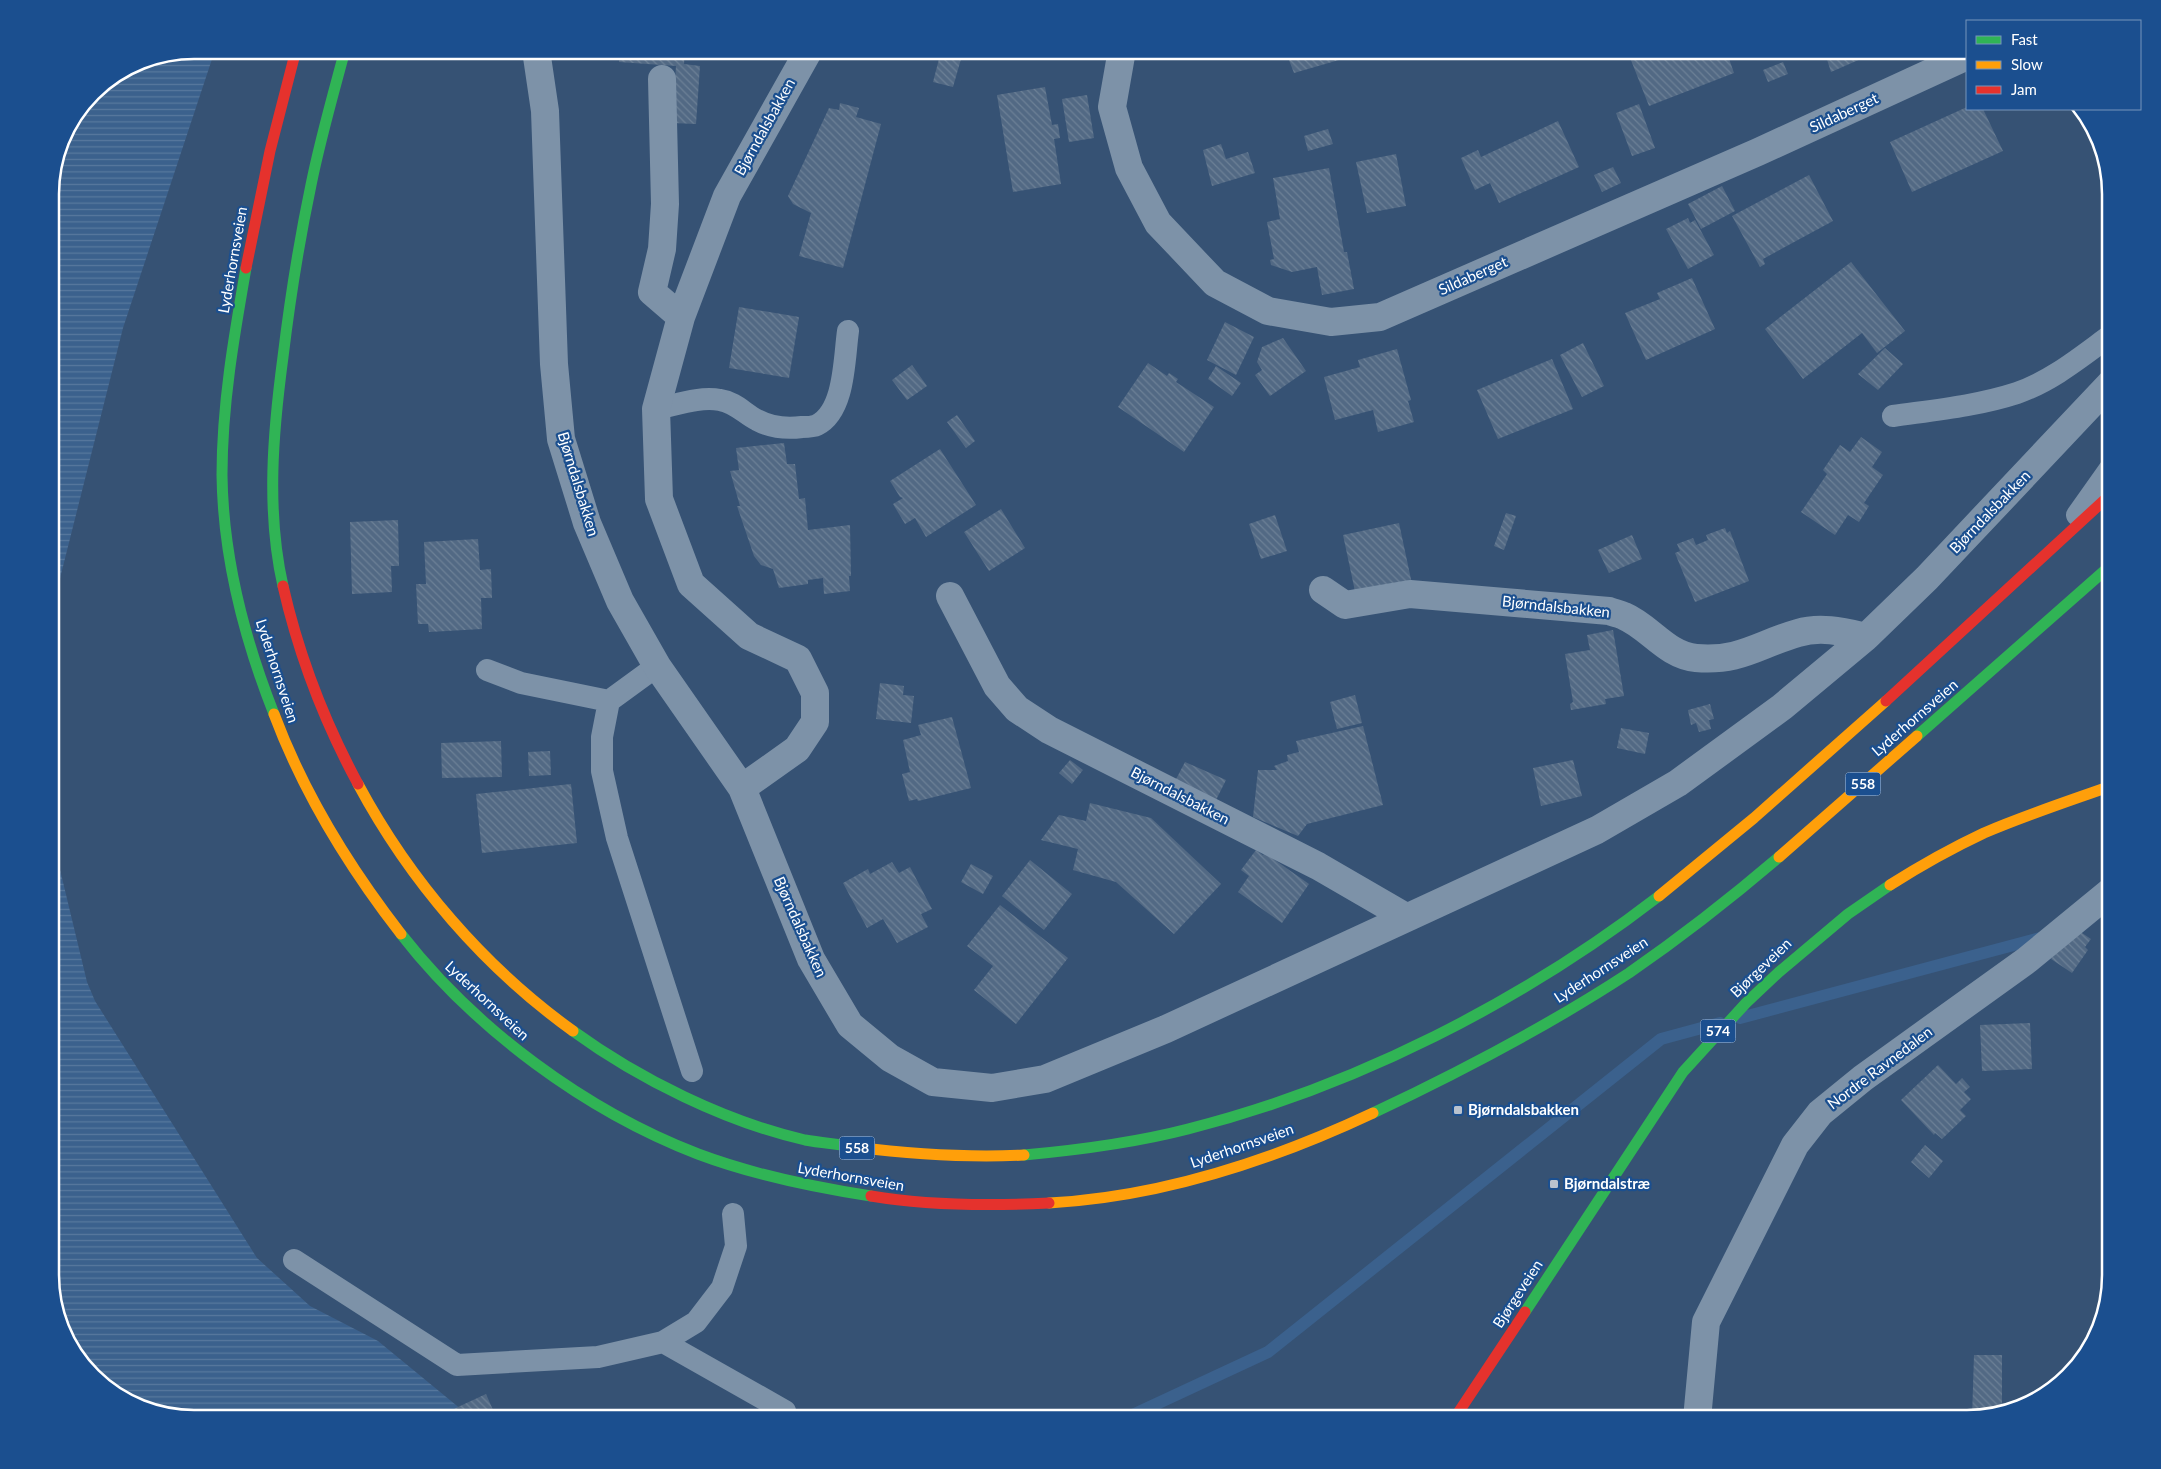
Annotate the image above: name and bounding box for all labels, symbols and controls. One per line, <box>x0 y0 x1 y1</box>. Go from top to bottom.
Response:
legend <box>1966 20 2141 110</box>
text: Fast <box>2011 30 2038 48</box>
text: Slow <box>2011 55 2043 73</box>
street label: Bjørndalsbakken <box>730 75 798 178</box>
text: Jam <box>2011 80 2037 98</box>
street label: Sildaberget <box>1806 88 1881 136</box>
street label: Lyderhornsveien <box>214 205 250 315</box>
street label: Sildaberget <box>1435 252 1510 298</box>
street label: Bjørndalsbakken <box>555 429 603 538</box>
street label: Bjørndalsbakken <box>1945 466 2033 557</box>
street label: Bjørndalsbakken <box>1501 591 1611 621</box>
street label: Lyderhornsveien <box>253 617 303 725</box>
street label: Lyderhornsveien <box>1868 675 1961 759</box>
street label: Bjørndalsbakken <box>1128 762 1233 828</box>
road number: 558 <box>1846 772 1880 796</box>
street label: Bjørndalsbakken <box>771 873 831 980</box>
street label: Lyderhornsveien <box>1550 932 1651 1006</box>
street label: Bjørgeveien <box>1726 934 1795 1001</box>
street label: Lyderhornsveien <box>442 957 533 1044</box>
road number: 574 <box>1700 1019 1736 1042</box>
street label: Nordre Ravnedalen <box>1823 1022 1935 1112</box>
place label: Bjørndalsbakken <box>1468 1100 1579 1118</box>
marker: Bjørndalsbakken <box>1452 1104 1464 1116</box>
street label: Lyderhornsveien <box>1188 1119 1296 1171</box>
road number: 558 <box>840 1136 874 1160</box>
street label: Lyderhornsveien <box>796 1158 906 1194</box>
place label: Bjørndalstræ <box>1564 1174 1650 1192</box>
marker: Bjørndalstræ <box>1548 1178 1560 1190</box>
street label: Bjørgeveien <box>1488 1256 1546 1331</box>

